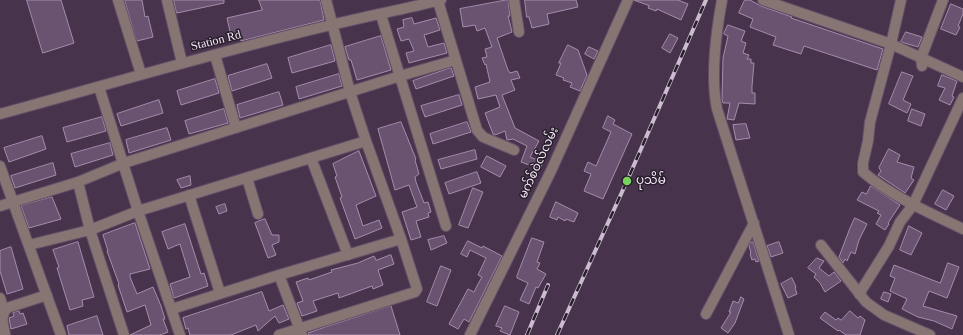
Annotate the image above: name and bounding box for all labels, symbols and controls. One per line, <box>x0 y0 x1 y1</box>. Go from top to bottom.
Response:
street label: Station Rd <box>190 28 242 54</box>
street label: မက်စ်ဝဲလ်လမ်း <box>516 125 562 201</box>
place label: ပုသိမ် <box>636 174 666 188</box>
marker: ပုသိမ် <box>621 175 633 187</box>

